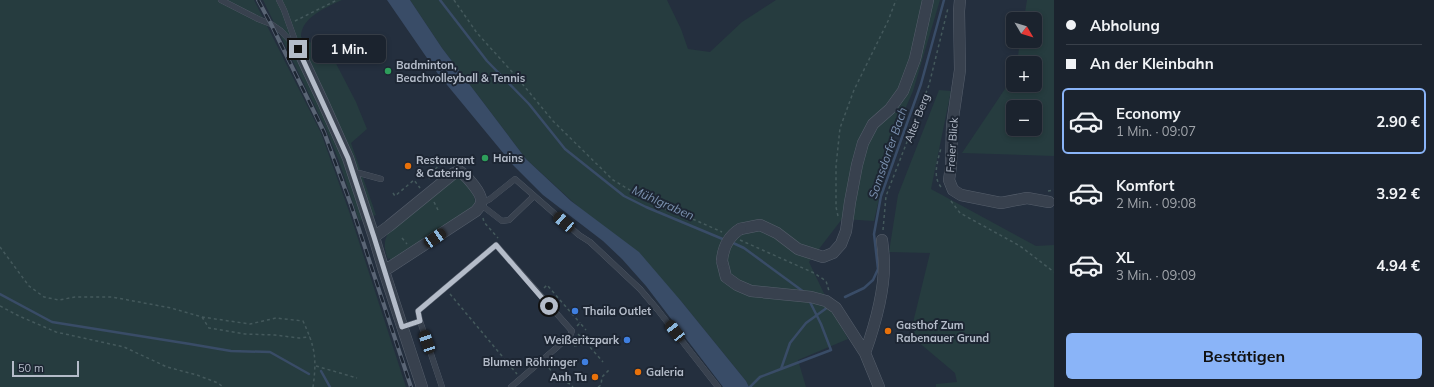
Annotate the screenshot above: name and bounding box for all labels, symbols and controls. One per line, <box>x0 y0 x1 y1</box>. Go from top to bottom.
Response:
north arrow <box>1006 12 1042 48</box>
map controls <box>1006 12 1042 136</box>
text: Abholung <box>1090 16 1160 35</box>
callout: 1 Min. <box>312 35 386 63</box>
route end <box>289 40 307 58</box>
text: 1 Min. <box>330 41 368 57</box>
text: An der Kleinbahn <box>1090 54 1214 73</box>
button: + <box>1006 56 1042 92</box>
place label: Badminton, Beachvolleyball & Tennis <box>396 58 526 85</box>
marker: Badminton, Beachvolleyball & Tennis <box>383 66 393 76</box>
street label: Alter Berg <box>901 92 933 144</box>
button: − <box>1006 100 1042 136</box>
icon: car <box>1068 103 1104 139</box>
text: Economy <box>1116 104 1181 123</box>
water label: Somsdorfer Bach <box>865 105 910 201</box>
text: 2.90 € <box>1376 112 1420 131</box>
street label: Freier Blick <box>943 117 961 173</box>
text: 1 Min. · 09:07 <box>1116 123 1196 139</box>
place label: Hains <box>493 151 524 165</box>
place label: Restaurant & Catering <box>416 153 475 180</box>
marker: Hains <box>480 153 490 163</box>
marker: Restaurant & Catering <box>403 161 413 171</box>
icon: car <box>1068 175 1104 211</box>
text: Komfort <box>1116 176 1174 195</box>
water label: Mühlgraben <box>630 182 697 223</box>
text: 3.92 € <box>1376 184 1420 203</box>
text: 2 Min. · 09:08 <box>1116 195 1196 211</box>
car <box>551 210 577 234</box>
car <box>422 226 448 250</box>
icon: car <box>1068 247 1104 283</box>
text: XL <box>1116 248 1134 267</box>
text: 4.94 € <box>1376 256 1420 275</box>
text: 3 Min. · 09:09 <box>1116 267 1196 283</box>
route start <box>540 297 558 315</box>
place label: Thaila Outlet <box>583 304 651 318</box>
marker: Thaila Outlet <box>570 306 580 316</box>
car <box>663 318 687 344</box>
place label: Gasthof Zum Rabenauer Grund <box>896 318 989 345</box>
marker: Gasthof Zum Rabenauer Grund <box>883 326 893 336</box>
car <box>417 329 437 355</box>
place label: Weißeritzpark <box>544 333 620 347</box>
button: Bestätigen <box>1066 333 1422 379</box>
marker: Weißeritzpark <box>622 335 632 345</box>
place label: Blumen Röhringer <box>483 355 578 369</box>
marker: Blumen Röhringer <box>580 357 590 367</box>
scale bar <box>12 359 79 378</box>
text: 50 m <box>18 361 44 375</box>
place label: Galeria <box>646 365 684 379</box>
marker: Galeria <box>633 367 643 377</box>
place label: Anh Tu <box>550 370 587 384</box>
marker: Anh Tu <box>590 372 600 382</box>

